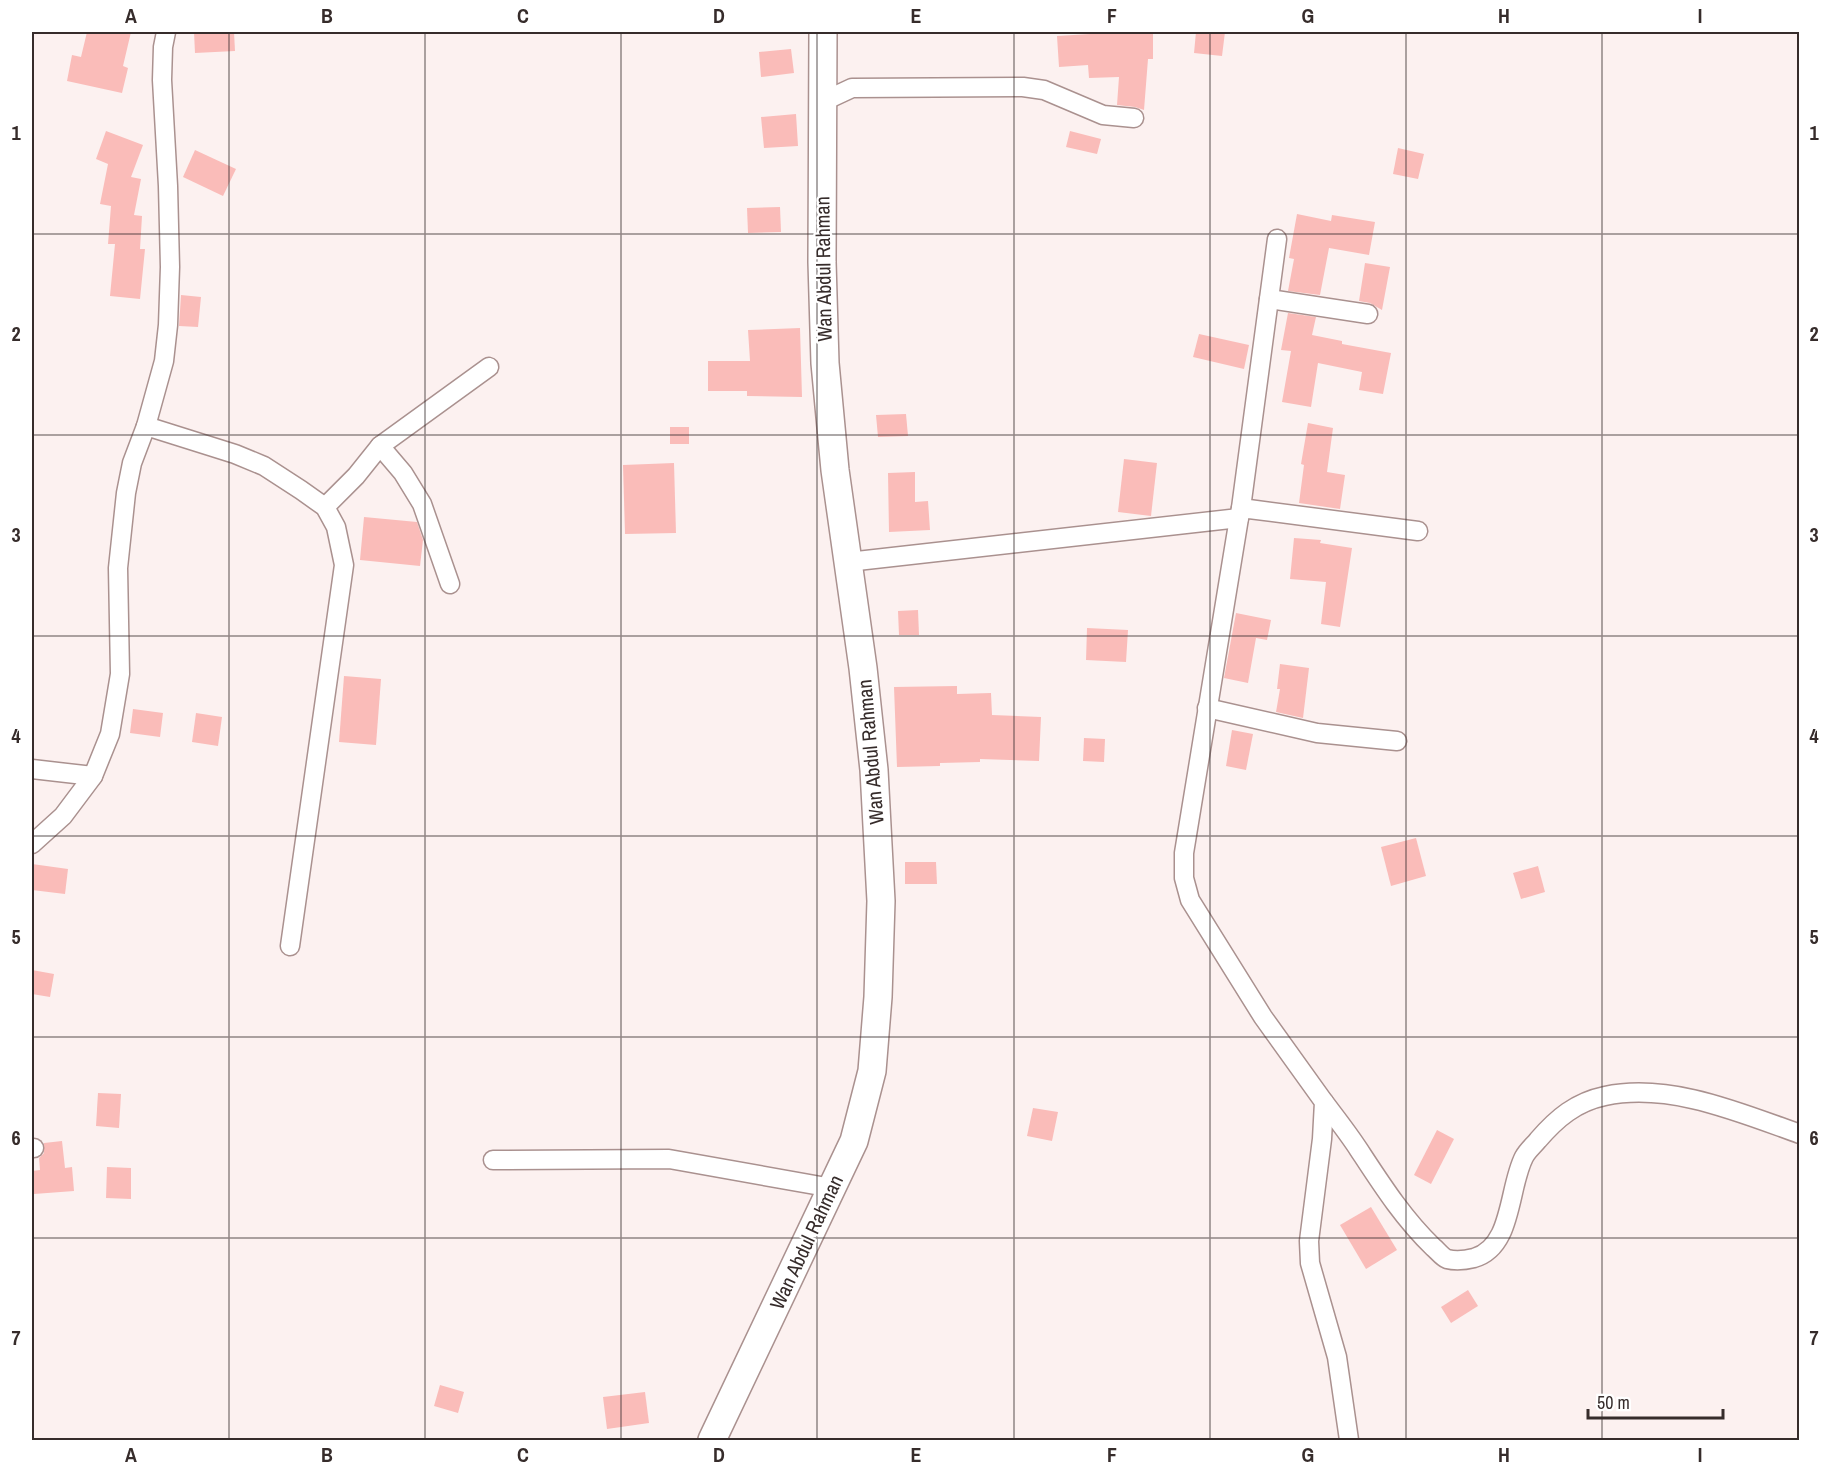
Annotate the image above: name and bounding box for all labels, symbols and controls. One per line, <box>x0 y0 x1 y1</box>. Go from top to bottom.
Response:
text: A <box>125 2 137 29</box>
text: B <box>321 2 333 29</box>
text: C <box>517 2 529 29</box>
text: D <box>713 2 725 29</box>
text: E <box>911 2 922 29</box>
text: F <box>1107 2 1117 29</box>
text: G <box>1302 2 1314 29</box>
text: H <box>1498 2 1510 29</box>
text: I <box>1698 2 1702 29</box>
text: 1 <box>11 119 21 146</box>
text: 1 <box>1809 119 1819 146</box>
street label: Wan Abdul Rahman <box>808 196 838 342</box>
text: 2 <box>11 320 21 347</box>
text: 2 <box>1809 320 1819 347</box>
text: 3 <box>11 521 21 548</box>
text: 3 <box>1809 521 1819 548</box>
street label: Wan Abdul Rahman <box>850 678 890 826</box>
text: 4 <box>11 722 21 749</box>
text: 4 <box>1809 722 1819 749</box>
text: 5 <box>11 923 21 950</box>
text: 5 <box>1809 923 1819 950</box>
text: 6 <box>11 1124 21 1151</box>
text: 6 <box>1809 1124 1819 1151</box>
street label: Wan Abdul Rahman <box>763 1170 849 1314</box>
text: 7 <box>11 1324 21 1351</box>
text: 7 <box>1809 1324 1819 1351</box>
scale bar <box>1588 1382 1723 1420</box>
text: 50 m <box>1597 1390 1630 1415</box>
text: A <box>125 1441 137 1468</box>
text: B <box>321 1441 333 1468</box>
text: C <box>517 1441 529 1468</box>
text: D <box>713 1441 725 1468</box>
text: E <box>911 1441 922 1468</box>
text: F <box>1107 1441 1117 1468</box>
text: G <box>1302 1441 1314 1468</box>
text: H <box>1498 1441 1510 1468</box>
text: I <box>1698 1441 1702 1468</box>

